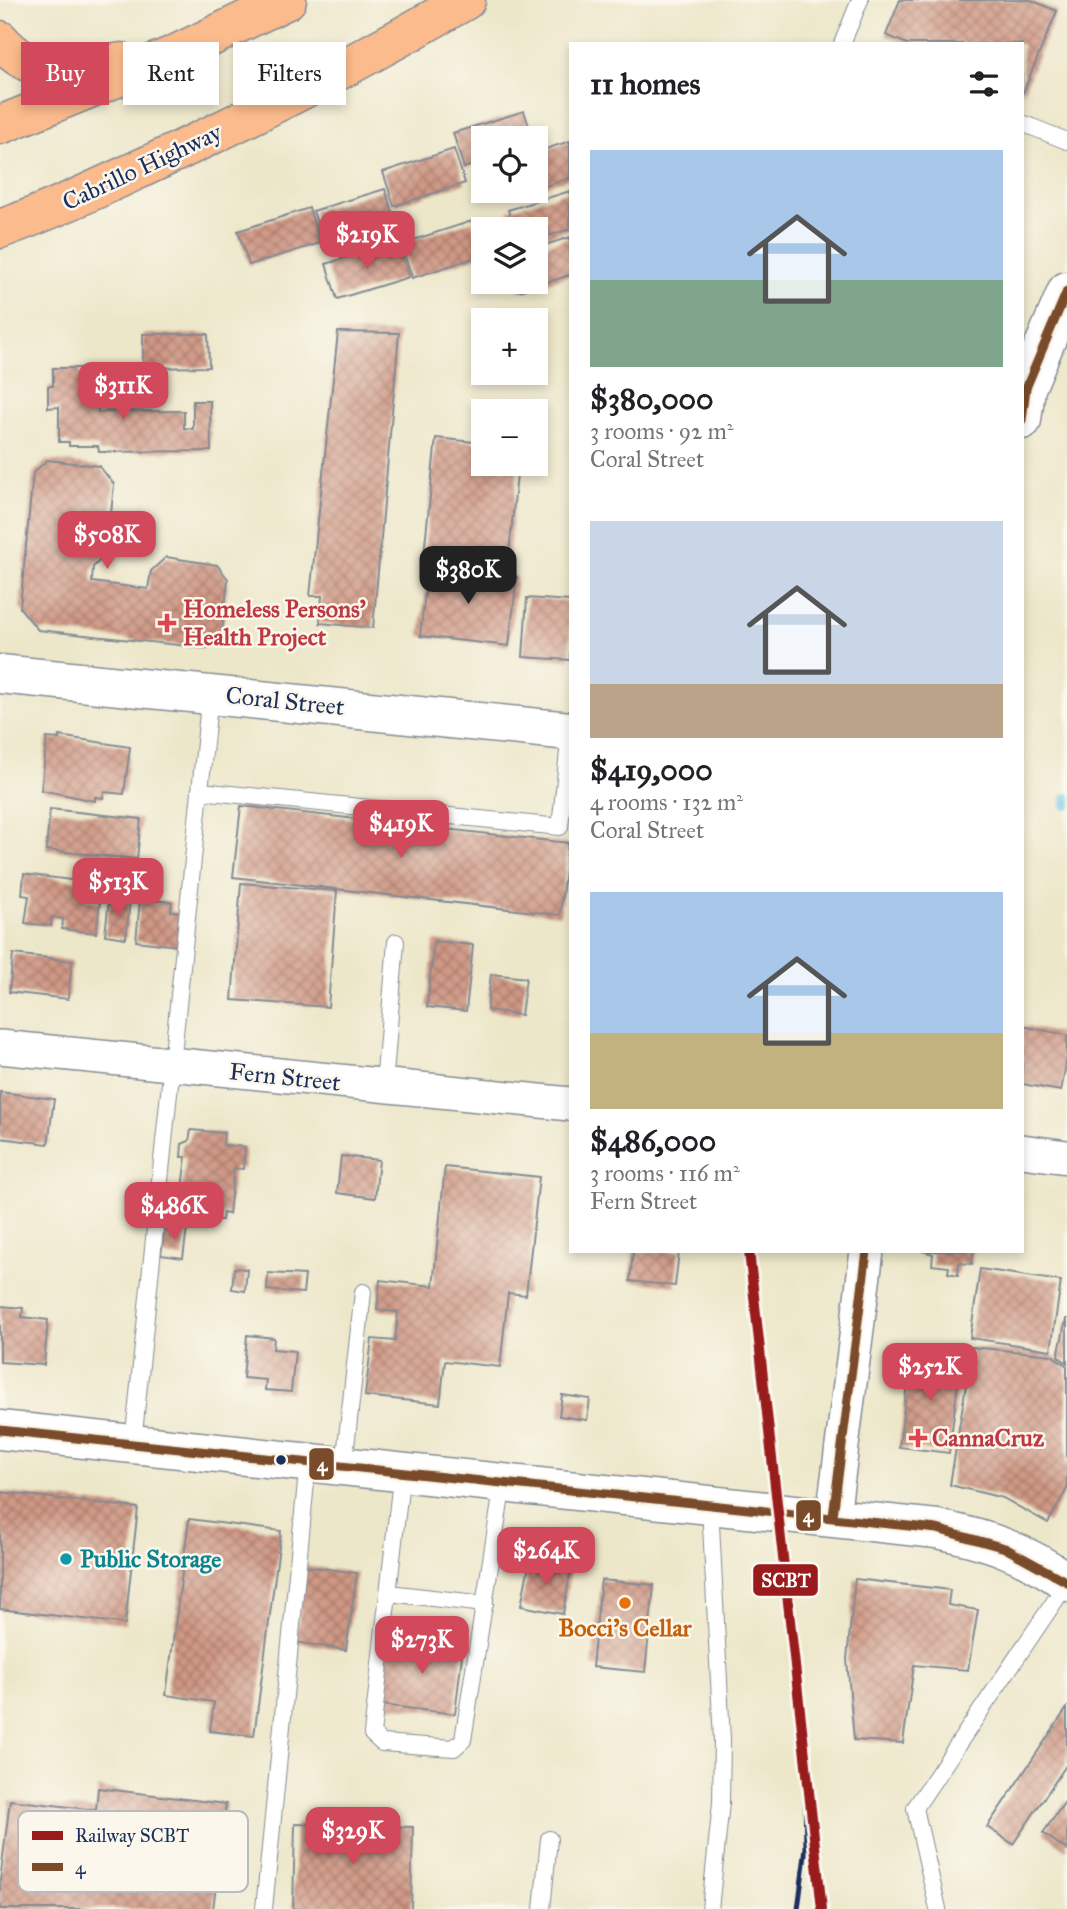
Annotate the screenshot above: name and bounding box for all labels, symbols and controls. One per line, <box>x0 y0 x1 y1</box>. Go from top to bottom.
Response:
chip: Buy <box>21 42 109 105</box>
chip: Rent <box>123 42 219 105</box>
chip: Filters <box>233 42 346 105</box>
icon: filters <box>965 65 1003 103</box>
text: 11 homes <box>590 66 701 102</box>
street label: Cabrillo Highway <box>58 117 227 217</box>
map controls <box>471 126 548 476</box>
button: locate <box>471 126 548 203</box>
icon: home <box>734 196 860 322</box>
pin: $219K <box>318 212 416 271</box>
button: layers <box>471 217 548 294</box>
text: $219K <box>336 220 398 248</box>
button: + <box>471 308 548 385</box>
pin: $311K <box>74 362 172 422</box>
text: $311K <box>94 371 152 399</box>
text: $380,000 <box>590 381 714 417</box>
button: − <box>471 399 548 476</box>
text: 3 rooms · 92 m² <box>590 417 733 445</box>
text: Coral Street <box>590 445 704 473</box>
pin: $508K <box>58 512 156 571</box>
text: $508K <box>74 520 140 548</box>
pin: $380K <box>419 546 517 606</box>
text: $380K <box>436 555 500 583</box>
icon: home <box>734 567 860 693</box>
place label: Homeless Persons' Health Project <box>183 594 366 652</box>
marker: Homeless Persons' Health Project <box>157 613 177 633</box>
street label: Coral Street <box>224 680 346 722</box>
text: $419,000 <box>590 752 713 788</box>
text: 4 rooms · 132 m² <box>590 788 743 816</box>
pin: $419K <box>352 800 450 860</box>
text: $419K <box>369 809 433 837</box>
text: Coral Street <box>590 816 704 844</box>
pin: $513K <box>69 858 167 918</box>
text: $513K <box>88 867 148 895</box>
icon: home <box>734 938 860 1064</box>
street label: Fern Street <box>228 1056 343 1098</box>
text: $486,000 <box>590 1123 716 1159</box>
text: 3 rooms · 116 m² <box>590 1159 740 1187</box>
pin: $486K <box>125 1182 223 1242</box>
text: Fern Street <box>590 1187 697 1215</box>
text: $486K <box>141 1191 207 1219</box>
pin: $252K <box>881 1344 979 1403</box>
text: $252K <box>898 1352 962 1380</box>
place label: CannaCruz <box>932 1423 1045 1453</box>
marker: CannaCruz <box>910 1430 926 1446</box>
line badge: 4 <box>308 1447 335 1481</box>
unlabelled marker <box>274 1453 288 1467</box>
text: 4 <box>317 1453 329 1477</box>
line badge: 4 <box>795 1499 822 1532</box>
text: 4 <box>803 1504 815 1528</box>
pin: $264K <box>497 1528 595 1587</box>
text: $264K <box>513 1536 579 1564</box>
place label: Public Storage <box>80 1544 221 1574</box>
marker: Public Storage <box>58 1551 74 1567</box>
line badge: SCBT <box>752 1563 819 1597</box>
text: SCBT <box>761 1569 811 1592</box>
marker: Bocci's Cellar <box>617 1595 633 1611</box>
place label: Bocci's Cellar <box>558 1613 693 1643</box>
pin: $273K <box>373 1616 471 1676</box>
text: $273K <box>391 1625 453 1653</box>
pin: $329K <box>304 1808 402 1867</box>
legend <box>18 1811 248 1892</box>
text: $329K <box>321 1816 385 1844</box>
text: Railway SCBT <box>75 1824 189 1847</box>
text: 4 <box>75 1856 86 1879</box>

